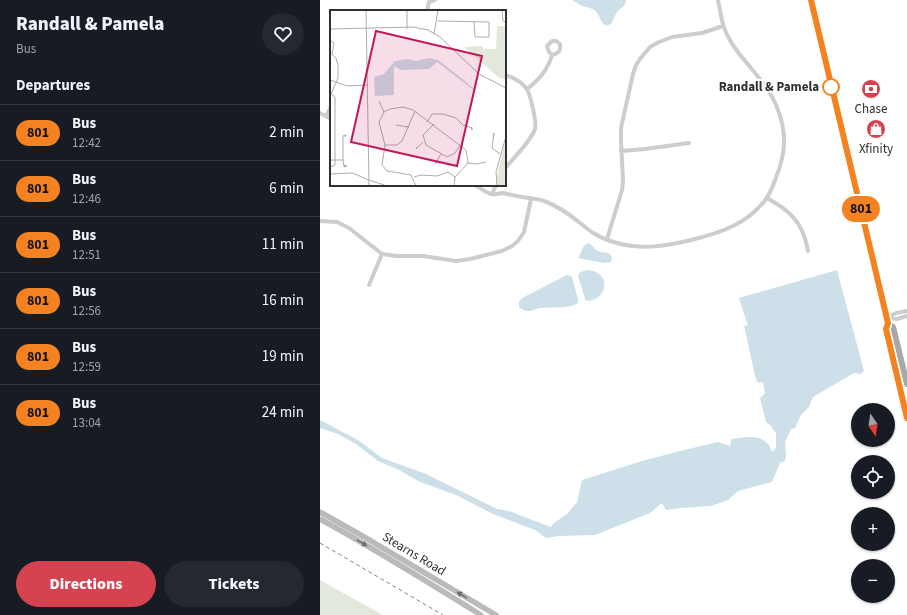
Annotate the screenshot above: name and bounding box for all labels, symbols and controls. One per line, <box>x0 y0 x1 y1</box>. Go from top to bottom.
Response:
inset map <box>330 10 506 186</box>
text: Randall & Pamela <box>16 11 164 38</box>
button: heart <box>262 13 304 55</box>
text: Bus <box>16 40 36 58</box>
text: Departures <box>16 75 90 96</box>
place label: Randall & Pamela <box>719 78 819 96</box>
marker: Randall & Pamela <box>822 78 840 96</box>
bank icon: Chase <box>860 78 882 100</box>
place label: Chase <box>855 100 887 118</box>
text: Bus <box>72 113 96 134</box>
shop icon: Xfinity <box>865 118 887 140</box>
text: 2 min <box>269 122 304 143</box>
text: 801 <box>27 123 49 143</box>
text: 12:42 <box>72 134 101 152</box>
place label: Xfinity <box>859 140 893 158</box>
text: Bus <box>72 169 96 190</box>
text: 6 min <box>269 178 304 199</box>
text: 801 <box>27 179 49 199</box>
text: 12:46 <box>72 190 101 208</box>
line badge: 801 <box>838 196 884 222</box>
text: 801 <box>850 199 872 219</box>
text: Bus <box>72 225 96 246</box>
text: 11 min <box>262 234 304 255</box>
text: 801 <box>27 235 49 255</box>
text: 12:51 <box>72 246 101 264</box>
text: Bus <box>72 281 96 302</box>
text: 16 min <box>262 290 304 311</box>
text: 801 <box>27 291 49 311</box>
text: 12:56 <box>72 302 101 320</box>
text: Bus <box>72 337 96 358</box>
text: 19 min <box>262 346 304 367</box>
text: 801 <box>27 347 49 367</box>
text: 12:59 <box>72 358 101 376</box>
text: Bus <box>72 393 96 414</box>
text: 24 min <box>262 402 304 423</box>
text: 801 <box>27 403 49 423</box>
north arrow <box>851 403 895 447</box>
map controls <box>851 403 895 603</box>
text: 13:04 <box>72 414 101 432</box>
button: locate <box>851 455 895 499</box>
button: + <box>851 507 895 551</box>
street label: Stearns Road <box>379 528 449 580</box>
one-way arrow <box>357 539 367 547</box>
button: − <box>851 559 895 603</box>
button: Directions <box>16 561 156 607</box>
button: Tickets <box>164 561 304 607</box>
one-way arrow <box>456 592 468 599</box>

